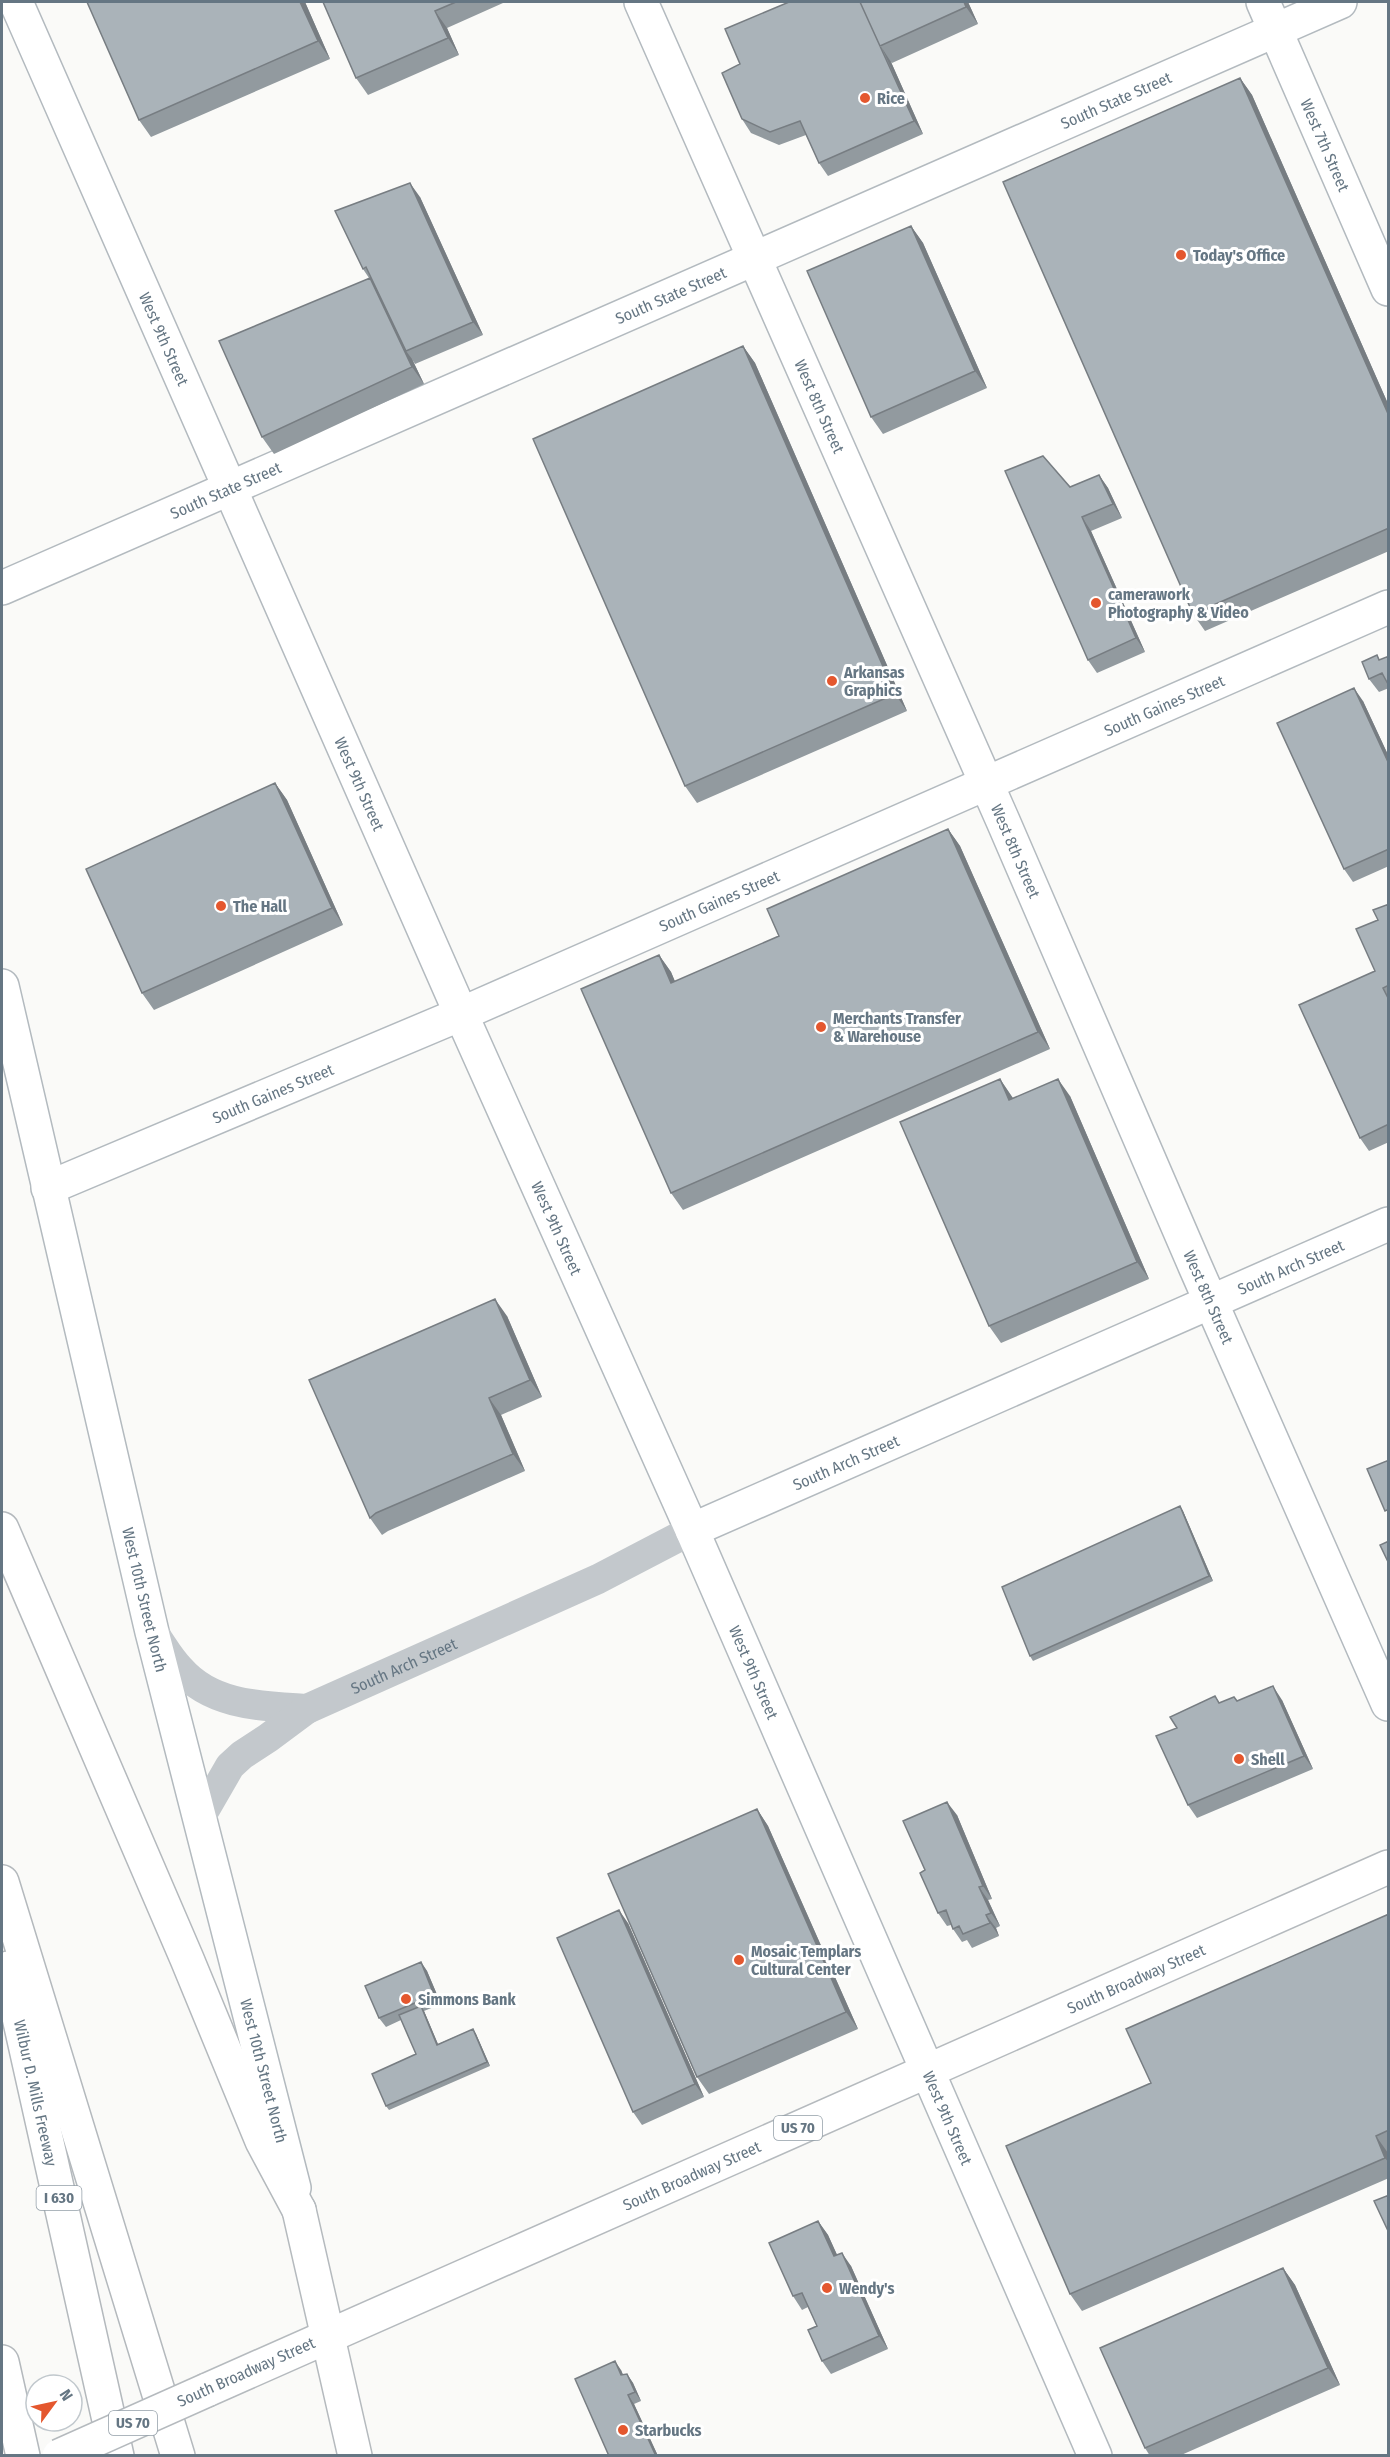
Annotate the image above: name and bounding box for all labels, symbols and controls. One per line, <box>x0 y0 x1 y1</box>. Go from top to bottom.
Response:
street label: South State Street <box>1057 67 1175 133</box>
place label: Rice <box>877 89 905 108</box>
marker: Rice <box>858 91 872 105</box>
street label: West 7th Street <box>1297 96 1354 195</box>
place label: Today's Office <box>1193 246 1285 265</box>
marker: Today's Office <box>1174 248 1188 262</box>
street label: South State Street <box>612 262 730 328</box>
street label: West 9th Street <box>135 289 193 389</box>
street label: West 8th Street <box>791 357 849 457</box>
street label: South State Street <box>167 457 285 523</box>
place label: camerawork Photography & Video <box>1108 585 1249 622</box>
marker: camerawork Photography & Video <box>1089 596 1103 610</box>
place label: Arkansas Graphics <box>843 663 905 700</box>
street label: South Gaines Street <box>1101 670 1228 740</box>
marker: Arkansas Graphics <box>825 674 839 688</box>
street label: West 9th Street <box>331 734 389 834</box>
street label: West 8th Street <box>987 801 1045 901</box>
street label: South Gaines Street <box>656 866 783 935</box>
place label: The Hall <box>233 897 287 916</box>
marker: The Hall <box>214 899 228 913</box>
place label: Merchants Transfer & Warehouse <box>833 1009 961 1046</box>
marker: Merchants Transfer & Warehouse <box>814 1020 828 1034</box>
street label: South Gaines Street <box>209 1059 337 1127</box>
street label: West 9th Street <box>528 1178 586 1278</box>
street label: South Arch Street <box>1235 1235 1347 1298</box>
street label: West 8th Street <box>1180 1247 1238 1347</box>
street label: South Arch Street <box>790 1430 903 1494</box>
street label: West 10th Street North <box>118 1525 171 1674</box>
street label: West 9th Street <box>725 1623 783 1723</box>
street label: South Arch Street <box>348 1633 460 1698</box>
place label: Shell <box>1251 1750 1285 1769</box>
marker: Shell <box>1232 1752 1246 1766</box>
street label: South Broadway Street <box>1064 1939 1209 2017</box>
place label: Mosaic Templars Cultural Center <box>751 1942 861 1979</box>
marker: Mosaic Templars Cultural Center <box>732 1953 746 1967</box>
place label: Simmons Bank <box>418 1990 516 2009</box>
marker: Simmons Bank <box>399 1992 413 2006</box>
street label: West 10th Street North <box>237 1997 292 2145</box>
street label: Wilbur D. Mills Freeway <box>10 2018 62 2169</box>
street label: West 9th Street <box>919 2068 977 2168</box>
road number: US 70 <box>774 2116 822 2140</box>
street label: South Broadway Street <box>620 2136 764 2214</box>
road number: I 630 <box>36 2186 82 2210</box>
place label: Wendy's <box>839 2279 894 2298</box>
marker: Wendy's <box>820 2281 834 2295</box>
street label: South Broadway Street <box>174 2333 319 2411</box>
north arrow <box>24 2373 84 2433</box>
text: N <box>56 2386 77 2404</box>
road number: US 70 <box>109 2411 157 2435</box>
place label: Starbucks <box>635 2421 702 2440</box>
marker: Starbucks <box>616 2423 630 2437</box>

